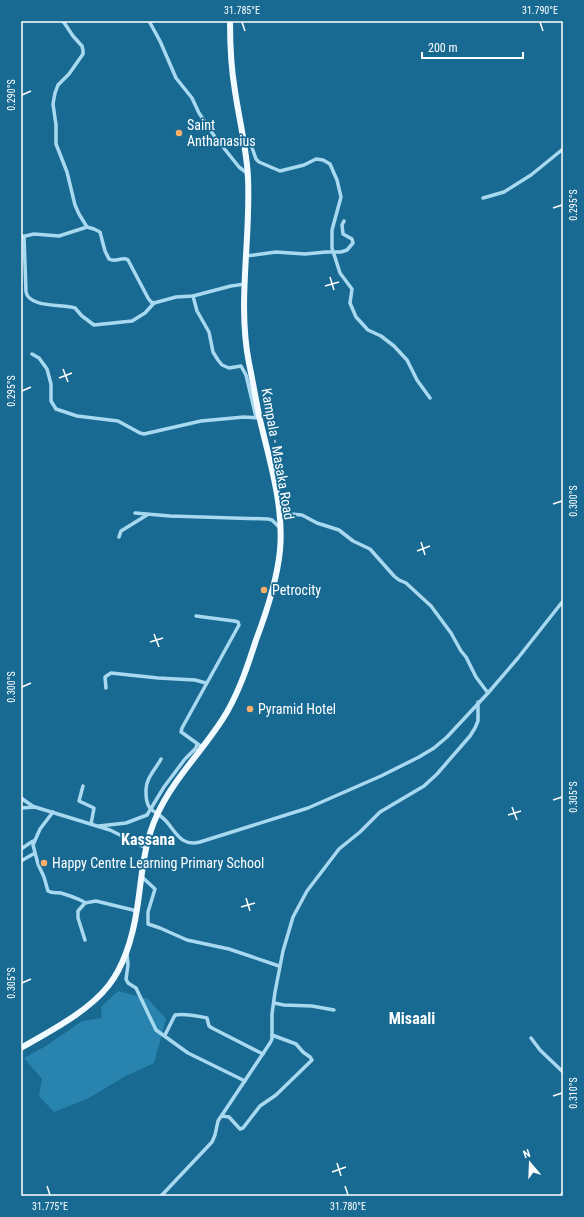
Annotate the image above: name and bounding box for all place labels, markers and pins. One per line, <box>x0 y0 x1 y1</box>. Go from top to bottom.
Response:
place label: Saint Anthanasius <box>187 117 256 149</box>
marker: Saint Anthanasius <box>174 128 184 138</box>
place label: Petrocity <box>272 582 321 598</box>
marker: Petrocity <box>259 585 269 595</box>
place label: Pyramid Hotel <box>258 701 336 717</box>
marker: Pyramid Hotel <box>245 704 255 714</box>
place label: Happy Centre Learning Primary School <box>52 855 264 871</box>
marker: Happy Centre Learning Primary School <box>39 858 49 868</box>

